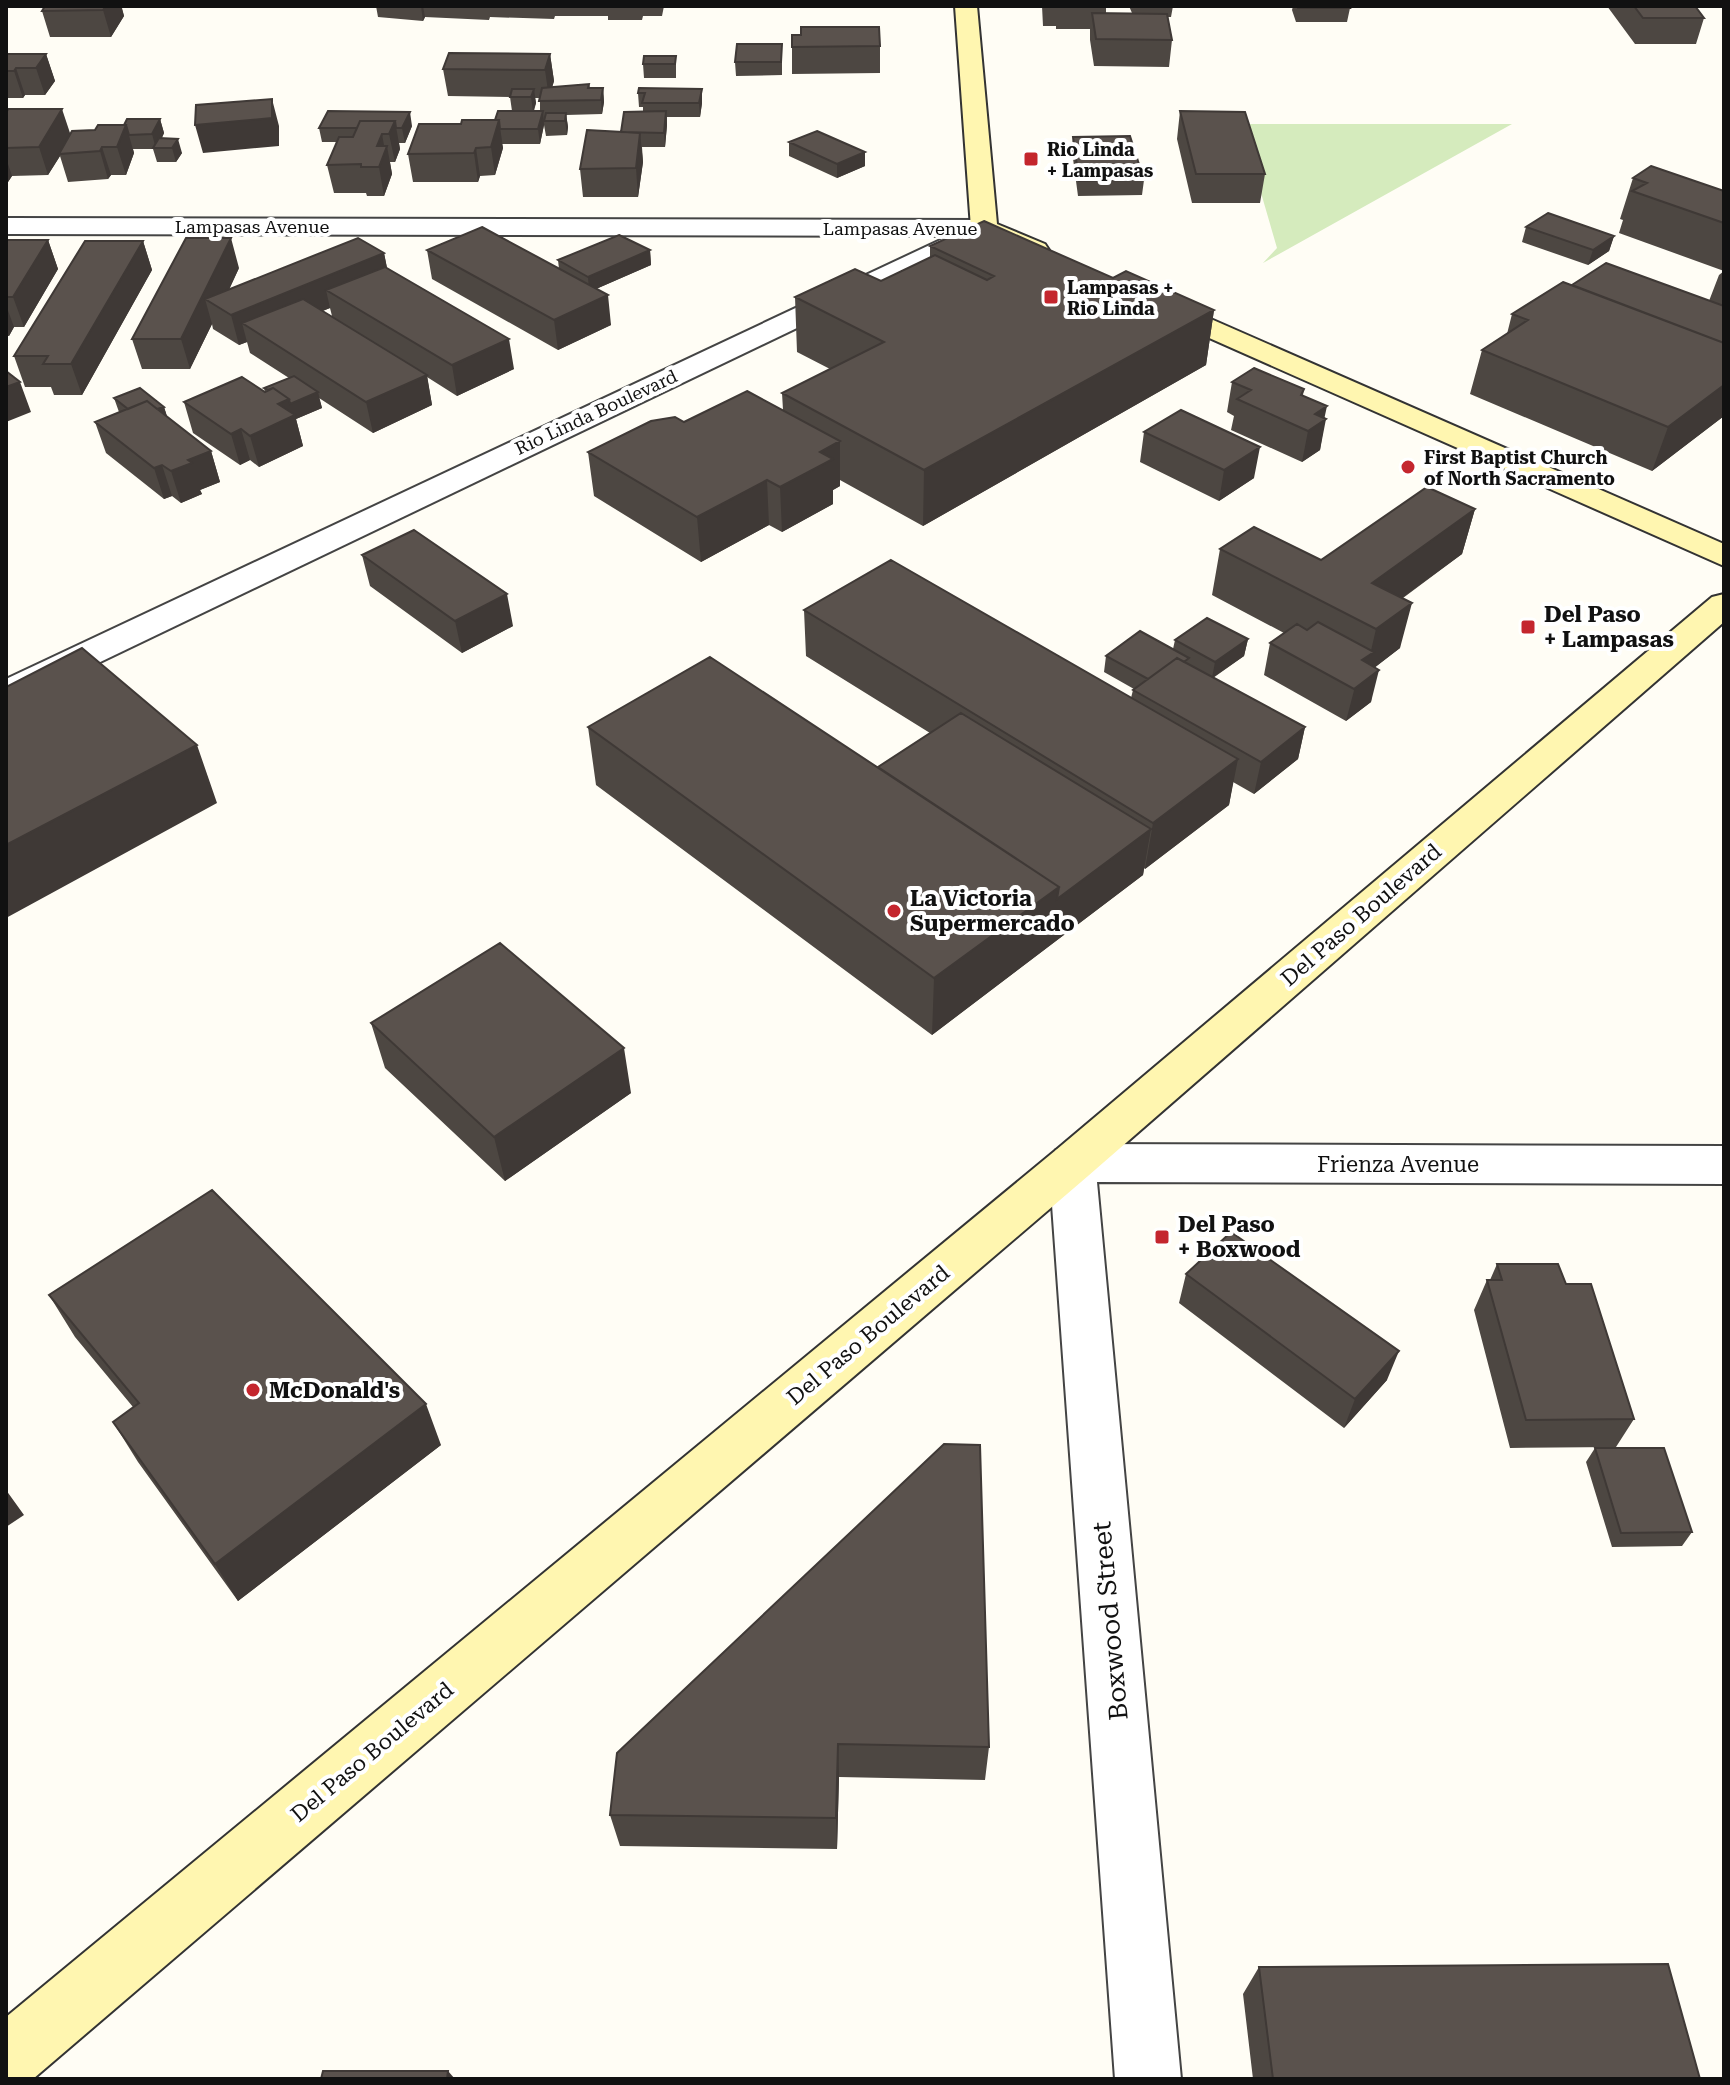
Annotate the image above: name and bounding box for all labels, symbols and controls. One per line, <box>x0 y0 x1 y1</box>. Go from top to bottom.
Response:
place label: Rio Linda + Lampasas <box>1047 139 1153 181</box>
marker: Rio Linda + Lampasas <box>1022 150 1040 168</box>
street label: Lampasas Avenue <box>175 216 329 237</box>
street label: Lampasas Avenue <box>823 218 977 239</box>
place label: Lampasas + Rio Linda <box>1067 277 1173 319</box>
marker: Lampasas + Rio Linda <box>1042 288 1060 306</box>
street label: Rio Linda Boulevard <box>512 365 681 459</box>
place label: First Baptist Church of North Sacramento <box>1424 447 1615 489</box>
marker: First Baptist Church of North Sacramento <box>1399 458 1417 476</box>
place label: Del Paso + Lampasas <box>1544 602 1674 652</box>
marker: Del Paso + Lampasas <box>1519 618 1537 636</box>
street label: Del Paso Boulevard <box>1276 839 1446 991</box>
place label: La Victoria Supermercado <box>910 886 1075 936</box>
marker: La Victoria Supermercado <box>885 902 903 920</box>
street label: Frienza Avenue <box>1317 1152 1479 1177</box>
place label: Del Paso + Boxwood <box>1178 1212 1301 1262</box>
marker: Del Paso + Boxwood <box>1153 1228 1171 1246</box>
street label: Del Paso Boulevard <box>782 1260 954 1410</box>
place label: McDonald's <box>269 1378 400 1403</box>
marker: McDonald's <box>244 1381 262 1399</box>
street label: Boxwood Street <box>1086 1520 1134 1722</box>
street label: Del Paso Boulevard <box>286 1677 458 1827</box>

